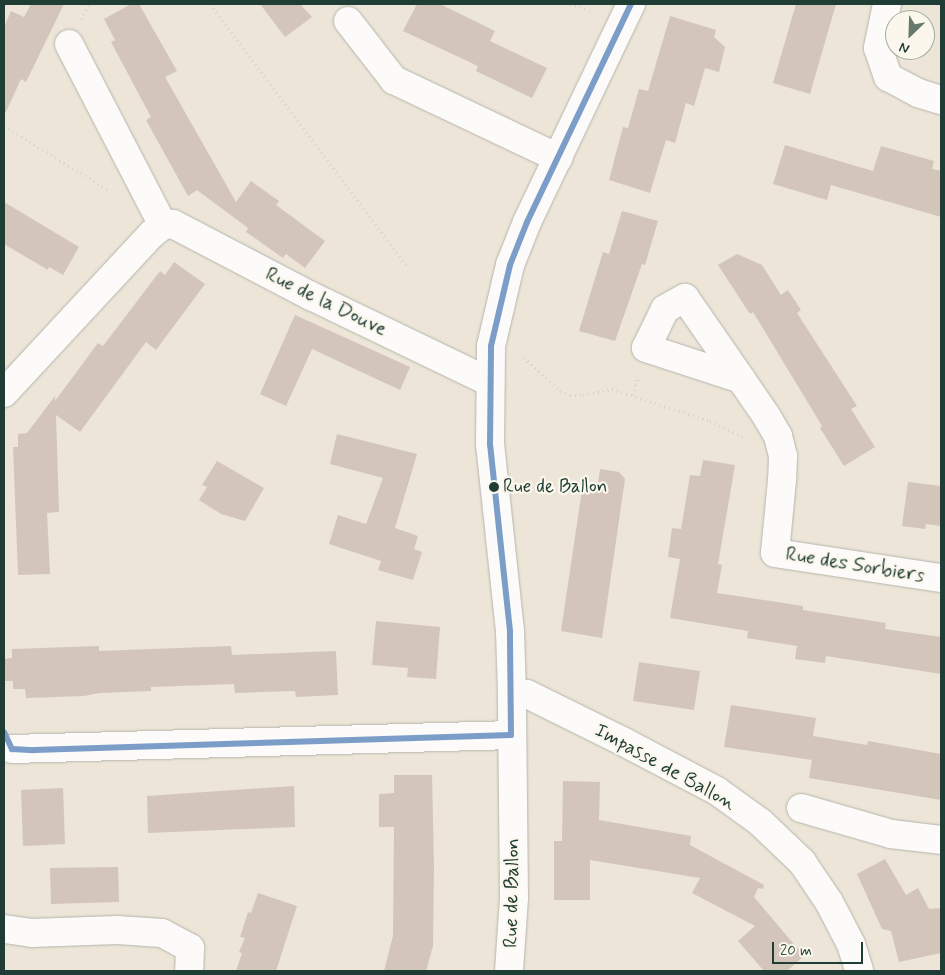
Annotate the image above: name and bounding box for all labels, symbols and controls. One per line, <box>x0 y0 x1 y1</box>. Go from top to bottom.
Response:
north arrow <box>885 10 935 60</box>
text: N <box>896 38 912 58</box>
street label: Rue de la Douve <box>263 263 389 341</box>
place label: Rue de Ballon <box>503 476 607 498</box>
marker: Rue de Ballon <box>489 482 499 492</box>
street label: Rue des Sorbiers <box>785 542 925 588</box>
street label: Impasse de Ballon <box>594 720 736 814</box>
street label: Rue de Ballon <box>499 838 525 948</box>
scale bar <box>775 932 866 964</box>
text: 20 m <box>780 941 812 961</box>

